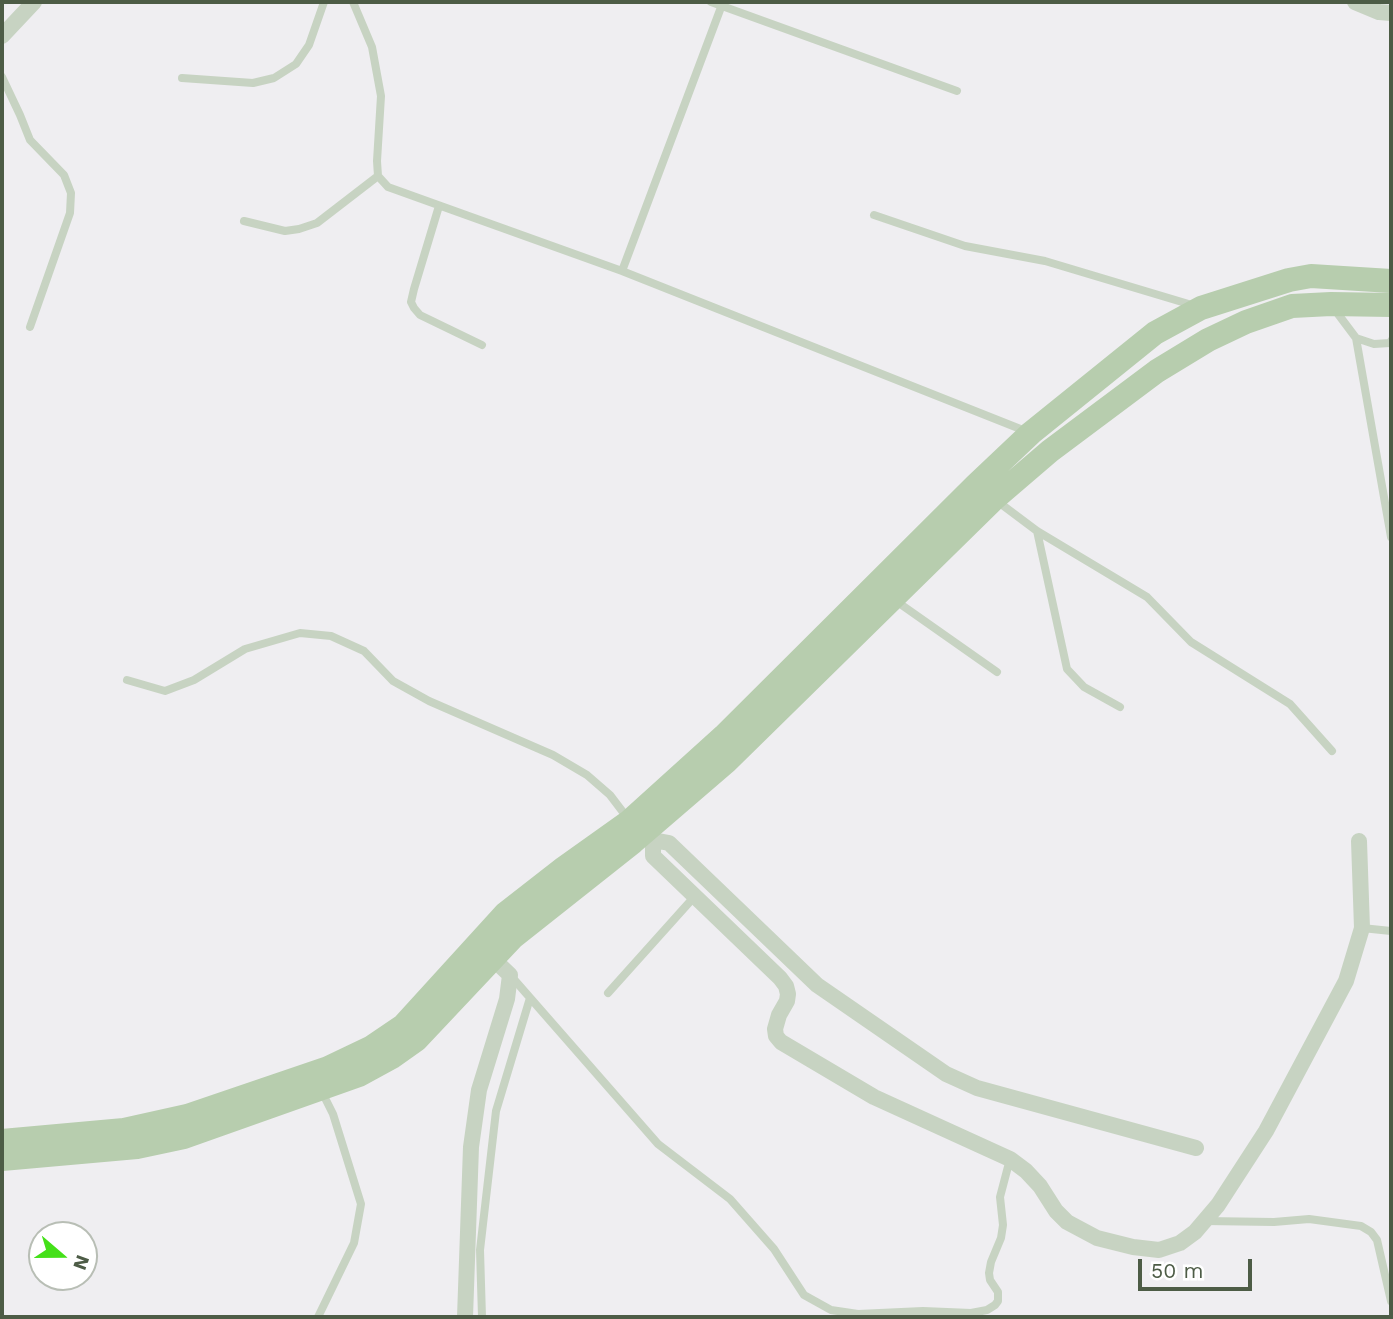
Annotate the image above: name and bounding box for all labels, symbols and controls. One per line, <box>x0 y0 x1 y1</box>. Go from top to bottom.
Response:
north arrow <box>28 1221 98 1291</box>
scale bar <box>1141 1246 1255 1290</box>
text: N <box>68 1252 95 1273</box>
text: 50 m <box>1151 1258 1203 1283</box>

